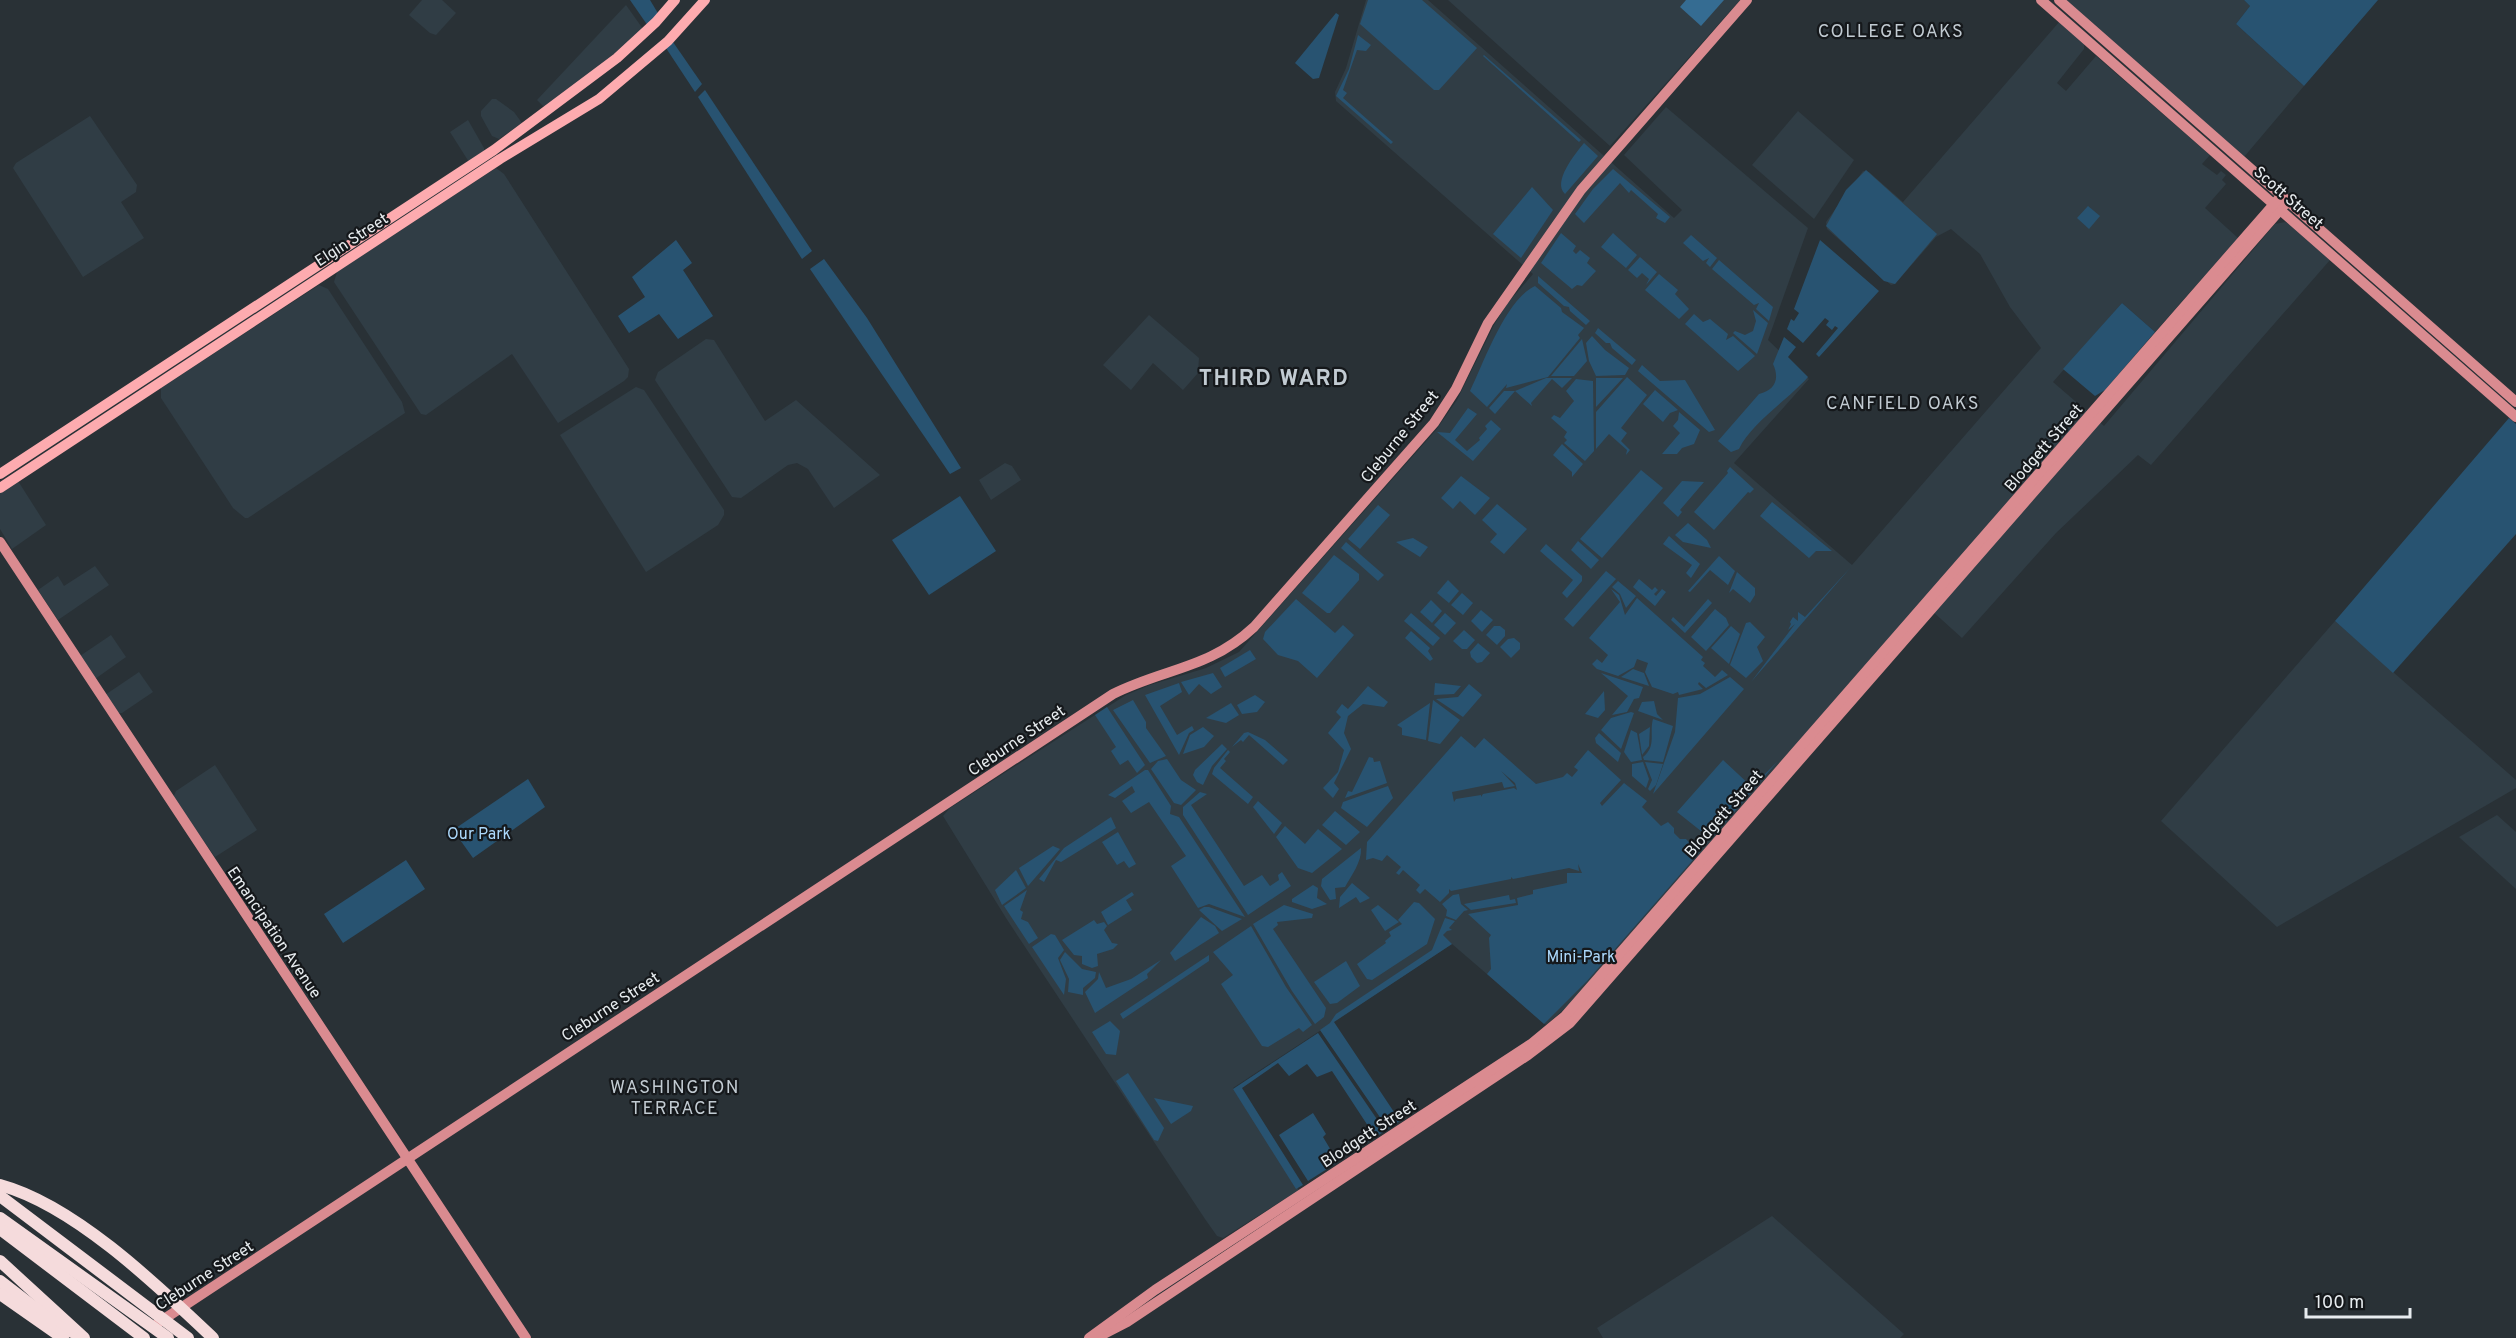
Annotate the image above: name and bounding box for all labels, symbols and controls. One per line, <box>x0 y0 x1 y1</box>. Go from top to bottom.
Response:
district label: COLLEGE OAKS <box>1818 21 1964 44</box>
street label: Scott Street <box>2249 163 2327 234</box>
street label: Elgin Street <box>312 210 393 272</box>
district label: THIRD WARD <box>1199 366 1349 393</box>
street label: Cleburne Street <box>1357 387 1444 487</box>
district label: CANFIELD OAKS <box>1826 393 1980 416</box>
street label: Blodgett Street <box>2001 400 2088 496</box>
street label: Cleburne Street <box>965 702 1070 782</box>
street label: Blodgett Street <box>1681 766 1768 862</box>
park label: Our Park <box>447 825 511 845</box>
street label: Emancipation Avenue <box>222 863 325 1003</box>
park label: Mini-Park <box>1546 948 1616 968</box>
street label: Cleburne Street <box>558 968 664 1047</box>
district label: WASHINGTON TERRACE <box>610 1077 740 1121</box>
street label: Blodgett Street <box>1318 1096 1421 1173</box>
street label: Cleburne Street <box>152 1237 258 1316</box>
scale bar <box>2306 1281 2410 1319</box>
text: 100 m <box>2315 1292 2364 1315</box>

